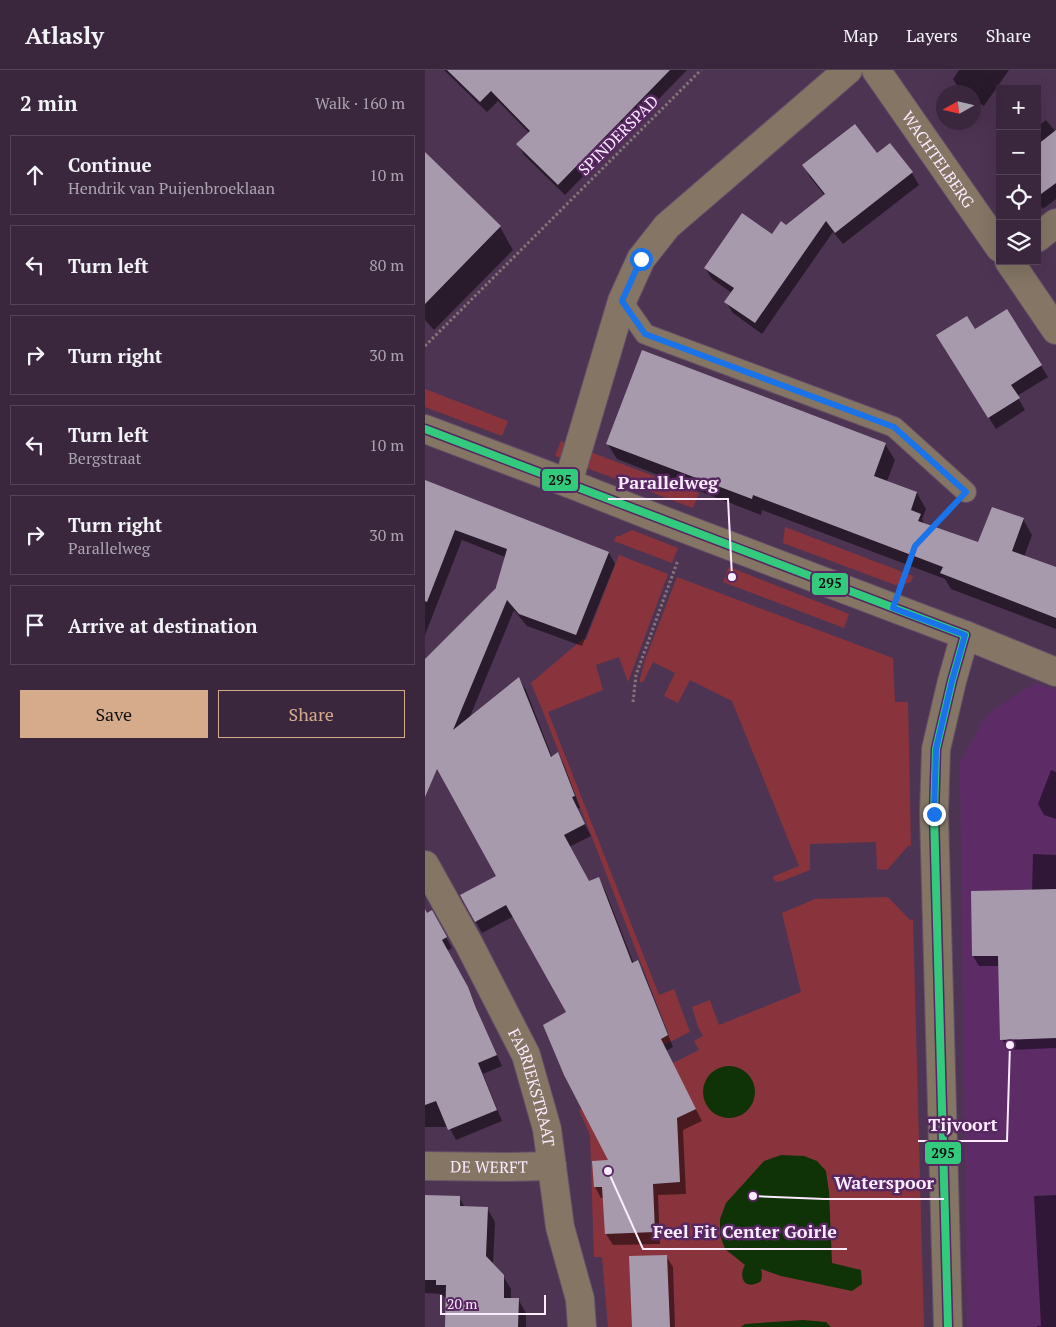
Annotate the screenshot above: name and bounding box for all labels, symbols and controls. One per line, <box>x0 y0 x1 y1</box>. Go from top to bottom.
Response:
text: Atlasly <box>25 19 104 51</box>
text: Map <box>843 23 878 47</box>
text: Layers <box>906 23 958 47</box>
text: Share <box>986 23 1031 47</box>
north arrow <box>936 85 981 130</box>
map controls <box>996 85 1041 265</box>
button: + <box>996 85 1041 130</box>
text: 2 min <box>20 89 77 117</box>
street label: SPINDERSPAD <box>573 90 663 180</box>
text: Walk · 160 m <box>315 92 405 114</box>
street label: WACHTELBERG <box>897 107 980 212</box>
button: − <box>996 130 1041 175</box>
text: Continue <box>68 152 152 177</box>
icon: ahead <box>21 161 49 189</box>
text: 10 m <box>369 164 404 186</box>
button: locate <box>996 175 1041 220</box>
text: Hendrik van Puijenbroeklaan <box>68 177 275 199</box>
button: layers <box>996 220 1041 265</box>
route start <box>630 248 653 271</box>
icon: left <box>21 251 49 279</box>
text: Turn left <box>68 253 149 278</box>
text: 80 m <box>369 254 404 276</box>
icon: right <box>21 341 49 369</box>
text: Turn right <box>68 343 162 368</box>
text: 30 m <box>369 344 404 366</box>
text: Turn left <box>68 422 149 447</box>
icon: left <box>21 431 49 459</box>
text: 10 m <box>369 434 404 456</box>
text: Bergstraat <box>68 447 142 469</box>
callout: Parallelweg <box>608 466 728 499</box>
line badge: 295 <box>541 468 579 492</box>
text: 295 <box>548 470 572 489</box>
text: Parallelweg <box>618 470 719 494</box>
text: Turn right <box>68 512 162 537</box>
icon: right <box>21 521 49 549</box>
text: 30 m <box>369 524 404 546</box>
text: Parallelweg <box>68 537 150 559</box>
line badge: 295 <box>811 572 849 596</box>
text: 295 <box>818 573 842 592</box>
icon: arrive <box>21 611 49 639</box>
text: Arrive at destination <box>68 613 257 638</box>
button: Save <box>20 690 208 738</box>
button: Share <box>218 690 405 738</box>
route end <box>923 803 946 826</box>
street label: FABRIEKSTRAAT <box>503 1024 560 1148</box>
callout: Tijvoort <box>918 1108 1007 1141</box>
text: Tijvoort <box>928 1112 998 1136</box>
line badge: 295 <box>924 1141 962 1165</box>
text: 295 <box>931 1143 955 1162</box>
street label: DE WERFT <box>450 1155 528 1178</box>
callout: Waterspoor <box>824 1166 944 1199</box>
text: Waterspoor <box>834 1170 934 1194</box>
callout: Feel Fit Center Goirle <box>643 1216 847 1249</box>
text: Feel Fit Center Goirle <box>653 1219 837 1243</box>
scale bar <box>440 1292 546 1315</box>
text: 20 m <box>447 1294 477 1313</box>

